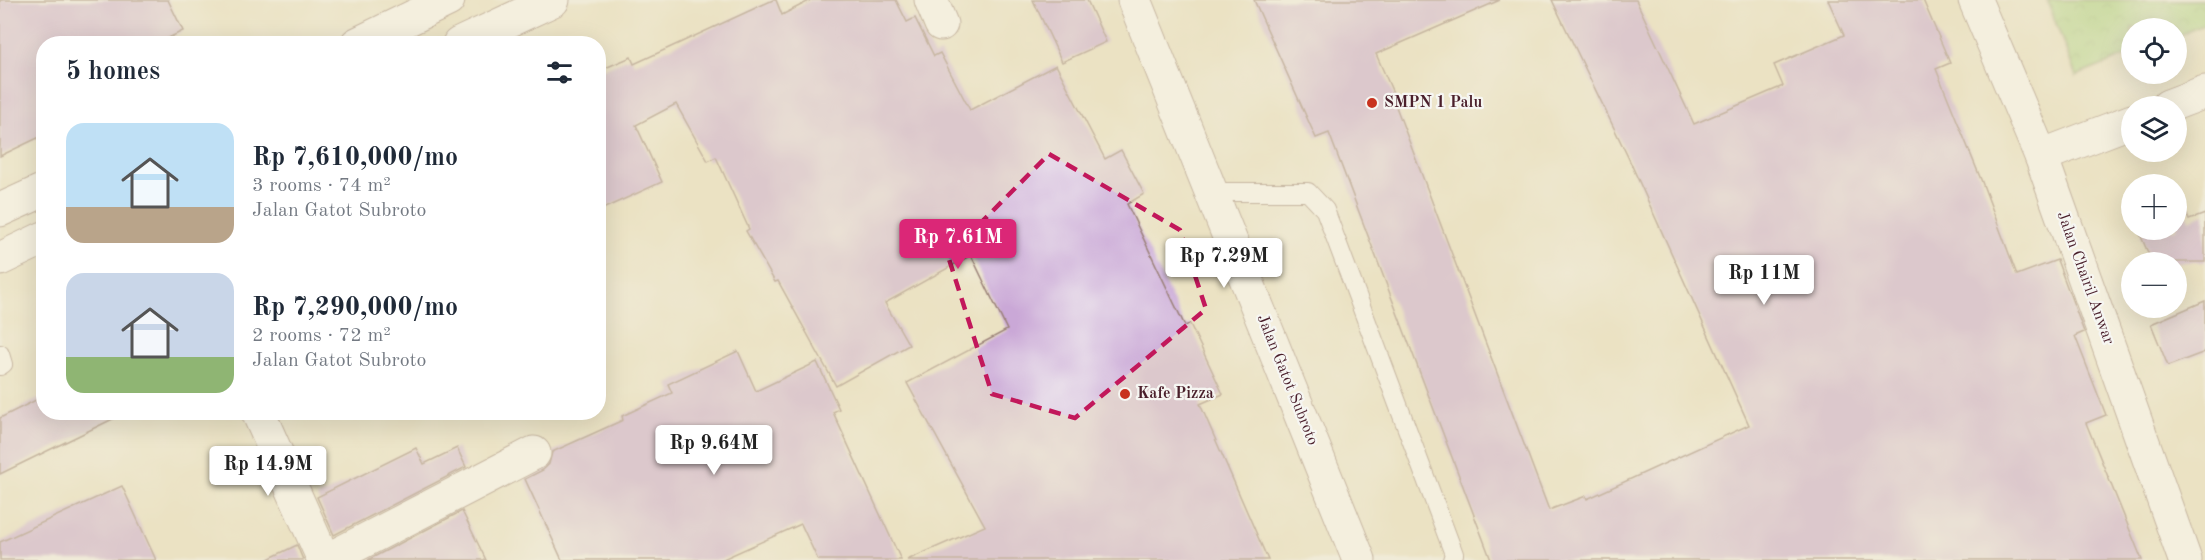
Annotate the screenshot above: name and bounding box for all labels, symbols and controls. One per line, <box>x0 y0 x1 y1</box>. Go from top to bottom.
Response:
map controls <box>2121 18 2187 318</box>
button: locate <box>2121 18 2187 84</box>
icon: filters <box>543 56 576 89</box>
text: 5 homes <box>66 59 160 85</box>
place label: SMPN 1 Palu <box>1384 95 1482 111</box>
marker: SMPN 1 Palu <box>1365 96 1379 110</box>
button: layers <box>2121 96 2187 162</box>
text: Rp 7,610,000/mo <box>252 145 458 171</box>
icon: home <box>114 147 186 219</box>
button: + <box>2121 174 2187 240</box>
text: 3 rooms · 74 m² <box>252 176 391 196</box>
text: Jalan Gatot Subroto <box>252 201 427 221</box>
street label: Jalan Chairil Anwar <box>2053 209 2117 347</box>
pin: Rp 7.61M <box>896 219 1020 270</box>
text: Rp 7.61M <box>913 228 1003 248</box>
pin: Rp 7.29M <box>1162 238 1286 289</box>
text: Rp 7.29M <box>1179 247 1269 267</box>
button: − <box>2121 252 2187 318</box>
pin: Rp 11M <box>1715 255 1813 306</box>
text: Rp 11M <box>1728 264 1800 284</box>
text: Rp 7,290,000/mo <box>252 295 458 321</box>
icon: home <box>114 297 186 369</box>
street label: Jalan Gatot Subroto <box>1253 312 1321 448</box>
text: 2 rooms · 72 m² <box>252 326 391 346</box>
text: Jalan Gatot Subroto <box>252 351 427 371</box>
place label: Kafe Pizza <box>1137 386 1214 402</box>
marker: Kafe Pizza <box>1118 387 1132 401</box>
pin: Rp 9.64M <box>652 425 776 476</box>
text: Rp 9.64M <box>669 434 759 454</box>
pin: Rp 14.9M <box>206 446 330 497</box>
text: Rp 14.9M <box>223 455 313 475</box>

